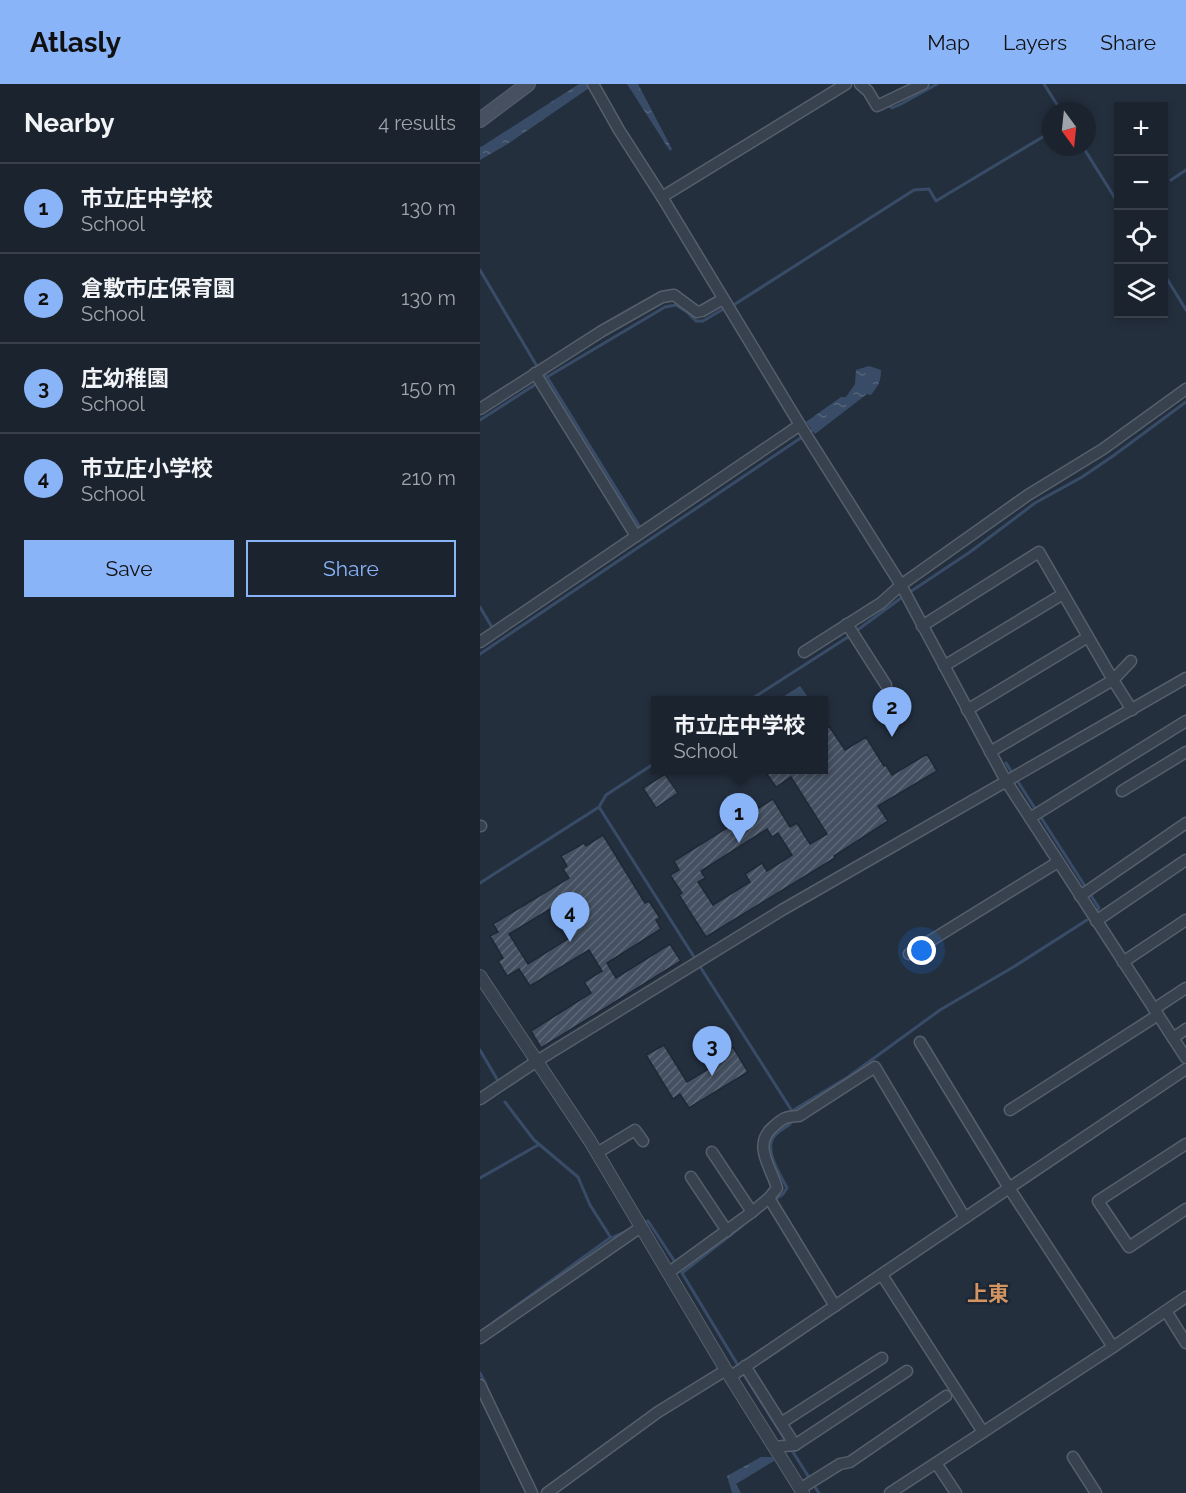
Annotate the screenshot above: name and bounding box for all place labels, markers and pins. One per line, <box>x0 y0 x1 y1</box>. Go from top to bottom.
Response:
pin: 2 <box>872 688 912 737</box>
pin: 1 <box>720 794 758 843</box>
pin: 4 <box>550 892 590 942</box>
pin: 3 <box>692 1026 732 1076</box>

